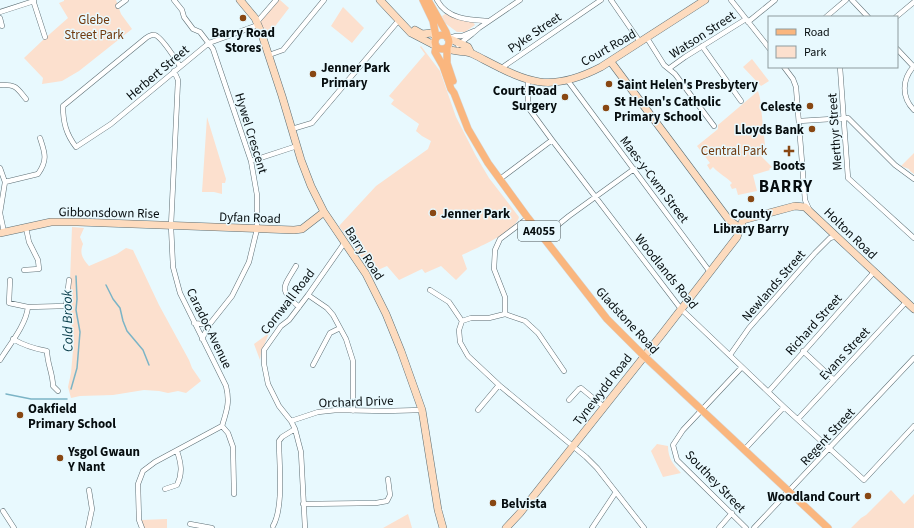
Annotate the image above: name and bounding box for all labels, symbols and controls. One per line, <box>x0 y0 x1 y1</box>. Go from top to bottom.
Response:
street label: Watson Street <box>666 6 740 63</box>
street label: Pyke Street <box>504 8 565 57</box>
park label: Glebe Street Park <box>64 11 124 44</box>
marker: Barry Road Stores <box>238 13 248 23</box>
legend <box>768 16 898 68</box>
place label: Barry Road Stores <box>211 24 275 57</box>
text: Road <box>804 24 830 41</box>
street label: Court Road <box>578 25 639 71</box>
street label: Herbert Street <box>122 41 193 104</box>
text: Park <box>804 44 826 61</box>
place label: Jenner Park Primary <box>321 59 391 92</box>
marker: Jenner Park Primary <box>308 69 318 79</box>
place label: Saint Helen's Presbytery <box>617 76 758 94</box>
marker: Saint Helen's Presbytery <box>604 79 614 89</box>
place label: Court Road Surgery <box>493 82 557 115</box>
street label: Hywel Crescent <box>230 91 272 176</box>
marker: Court Road Surgery <box>560 92 570 102</box>
street label: Merthyr Street <box>823 92 847 171</box>
place label: St Helen's Catholic Primary School <box>614 93 721 126</box>
place label: Celeste <box>760 98 802 116</box>
marker: Celeste <box>805 101 815 111</box>
marker: St Helen's Catholic Primary School <box>601 103 611 113</box>
place label: Lloyds Bank <box>735 121 805 139</box>
marker: Lloyds Bank <box>807 124 817 134</box>
street label: Maes-y-Cwm Street <box>615 132 693 227</box>
park label: Central Park <box>701 142 768 160</box>
marker: Boots <box>784 146 794 156</box>
place label: Boots <box>773 157 806 175</box>
district label: BARRY <box>759 175 813 199</box>
marker: County Library Barry <box>746 194 756 204</box>
street label: Gibbonsdown Rise <box>58 203 160 223</box>
street label: Holton Road <box>820 204 881 264</box>
place label: Jenner Park <box>441 205 511 223</box>
place label: County Library Barry <box>713 205 789 238</box>
street label: Dyfan Road <box>219 208 281 228</box>
marker: Jenner Park <box>428 208 438 218</box>
road number: A4055 <box>518 221 560 241</box>
street label: Barry Road <box>340 223 388 284</box>
street label: Woodlands Road <box>630 230 702 313</box>
street label: Newlands Street <box>738 246 810 325</box>
street label: Cornwall Road <box>256 265 319 338</box>
street label: Gladstone Road <box>591 283 663 358</box>
street label: Caradoc Avenue <box>182 285 236 372</box>
water label: Cold Brook <box>57 289 79 352</box>
street label: Richard Street <box>781 290 847 359</box>
street label: Evans Street <box>815 323 875 384</box>
street label: Tynewydd Road <box>569 350 637 429</box>
street label: Orchard Drive <box>318 392 394 412</box>
place label: Oakfield Primary School <box>28 400 116 433</box>
street label: Regent Street <box>796 403 860 470</box>
marker: Oakfield Primary School <box>15 410 25 420</box>
place label: Ysgol Gwaun Y Nant <box>67 443 140 476</box>
street label: Southey Street <box>681 447 750 517</box>
marker: Ysgol Gwaun Y Nant <box>55 453 65 463</box>
place label: Woodland Court <box>767 488 860 506</box>
marker: Woodland Court <box>863 491 873 501</box>
place label: Belvista <box>501 495 547 513</box>
marker: Belvista <box>488 498 498 508</box>

